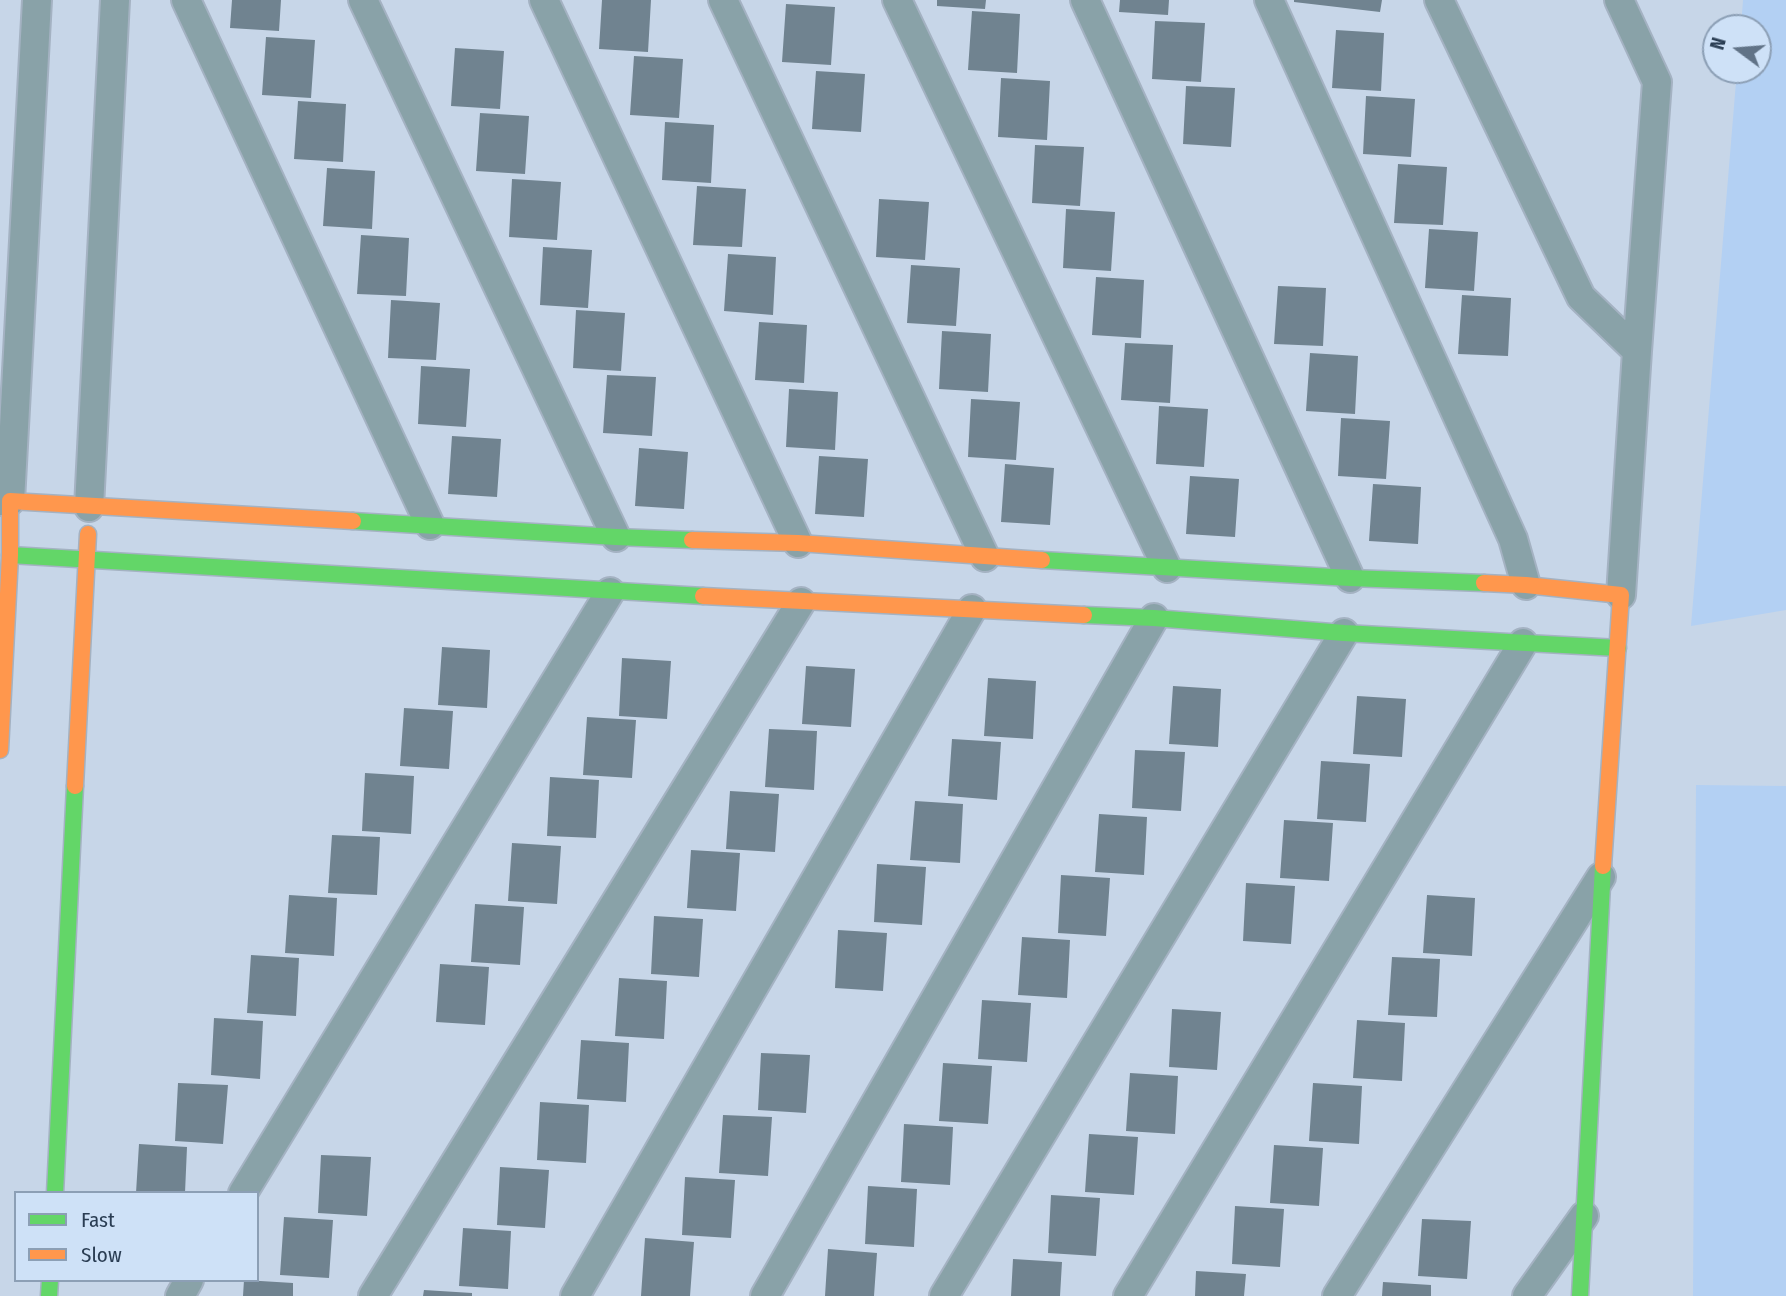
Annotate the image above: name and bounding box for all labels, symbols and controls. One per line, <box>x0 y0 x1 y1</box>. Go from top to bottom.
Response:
north arrow <box>1702 14 1772 84</box>
text: N <box>1706 35 1731 52</box>
legend <box>14 1191 259 1282</box>
text: Fast <box>81 1207 115 1233</box>
text: Slow <box>81 1242 122 1268</box>

